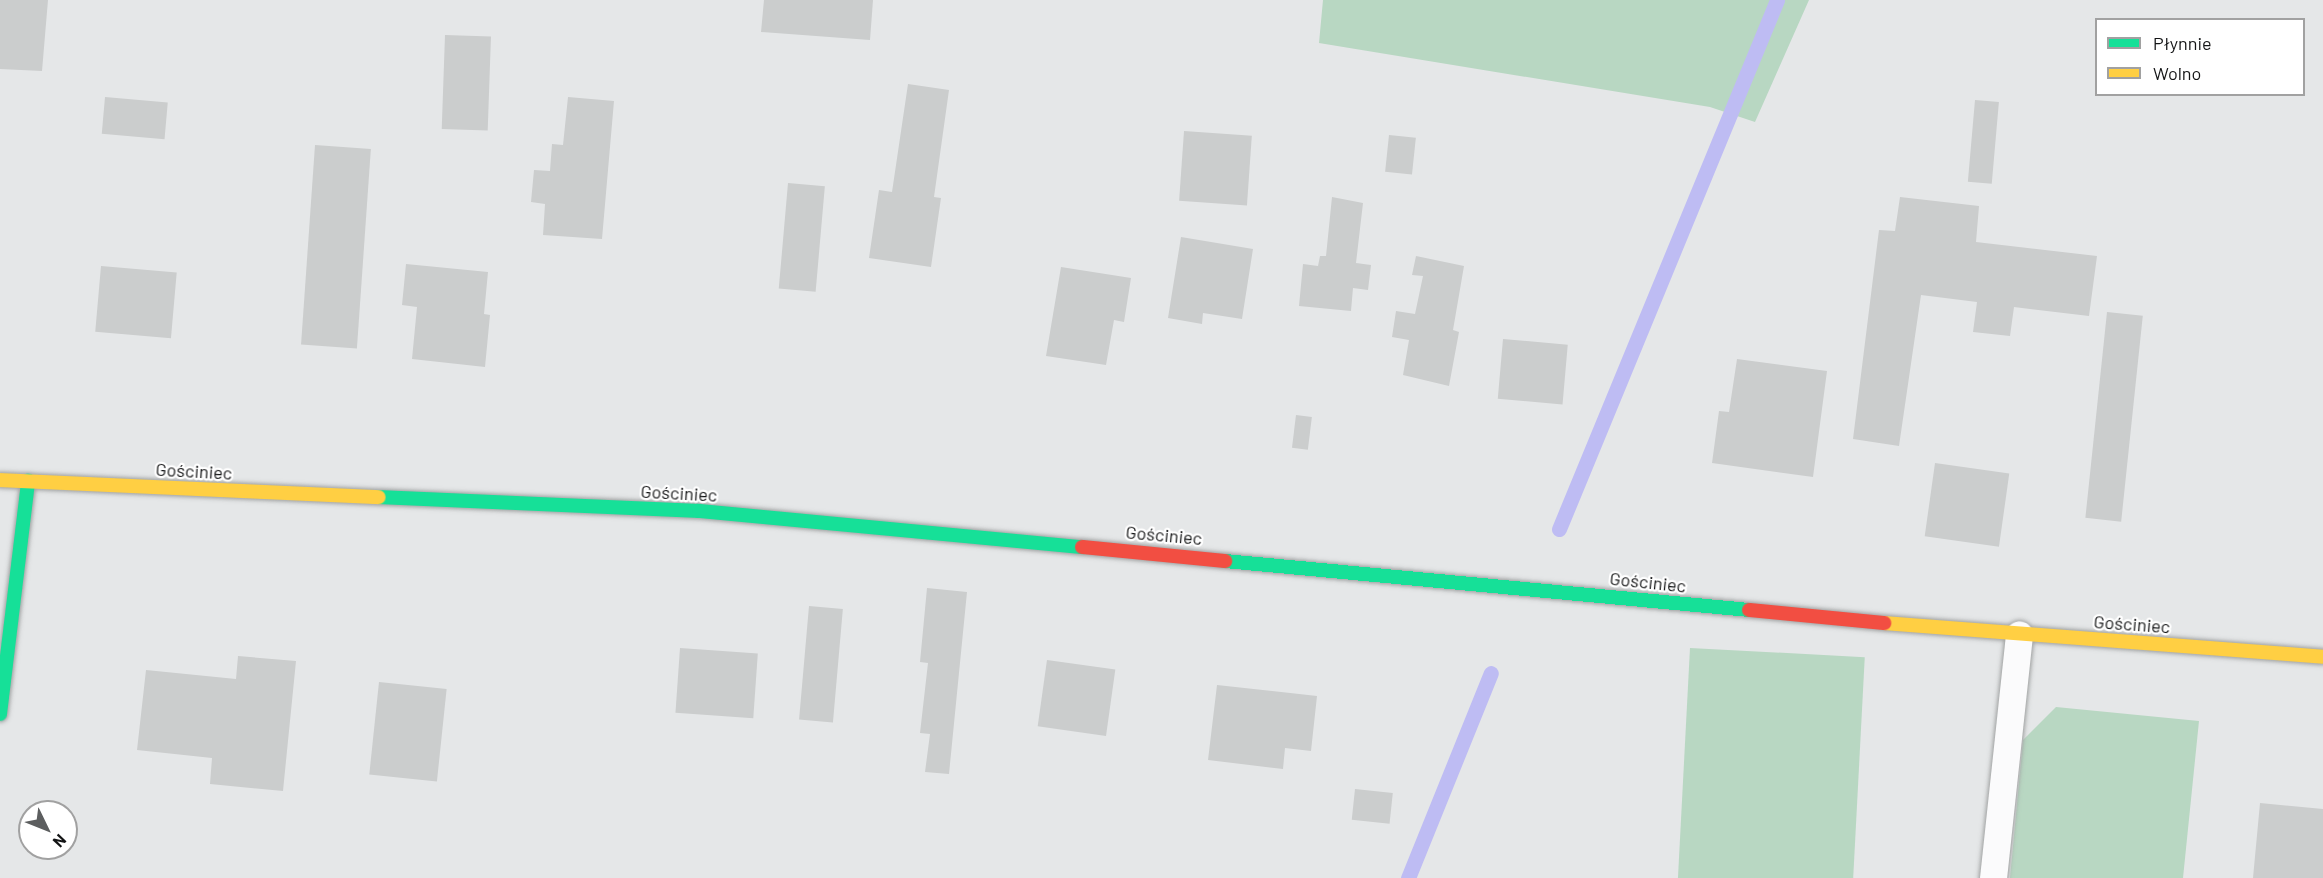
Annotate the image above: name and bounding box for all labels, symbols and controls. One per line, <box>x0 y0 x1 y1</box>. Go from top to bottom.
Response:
legend <box>2095 18 2305 96</box>
text: Płynnie <box>2153 32 2212 54</box>
text: Wolno <box>2153 62 2201 84</box>
street label: Gościniec <box>155 458 233 484</box>
street label: Gościniec <box>640 480 718 506</box>
street label: Gościniec <box>1125 521 1203 549</box>
street label: Gościniec <box>1609 567 1687 597</box>
street label: Gościniec <box>2093 611 2171 637</box>
north arrow <box>18 800 78 860</box>
text: N <box>49 831 71 852</box>

